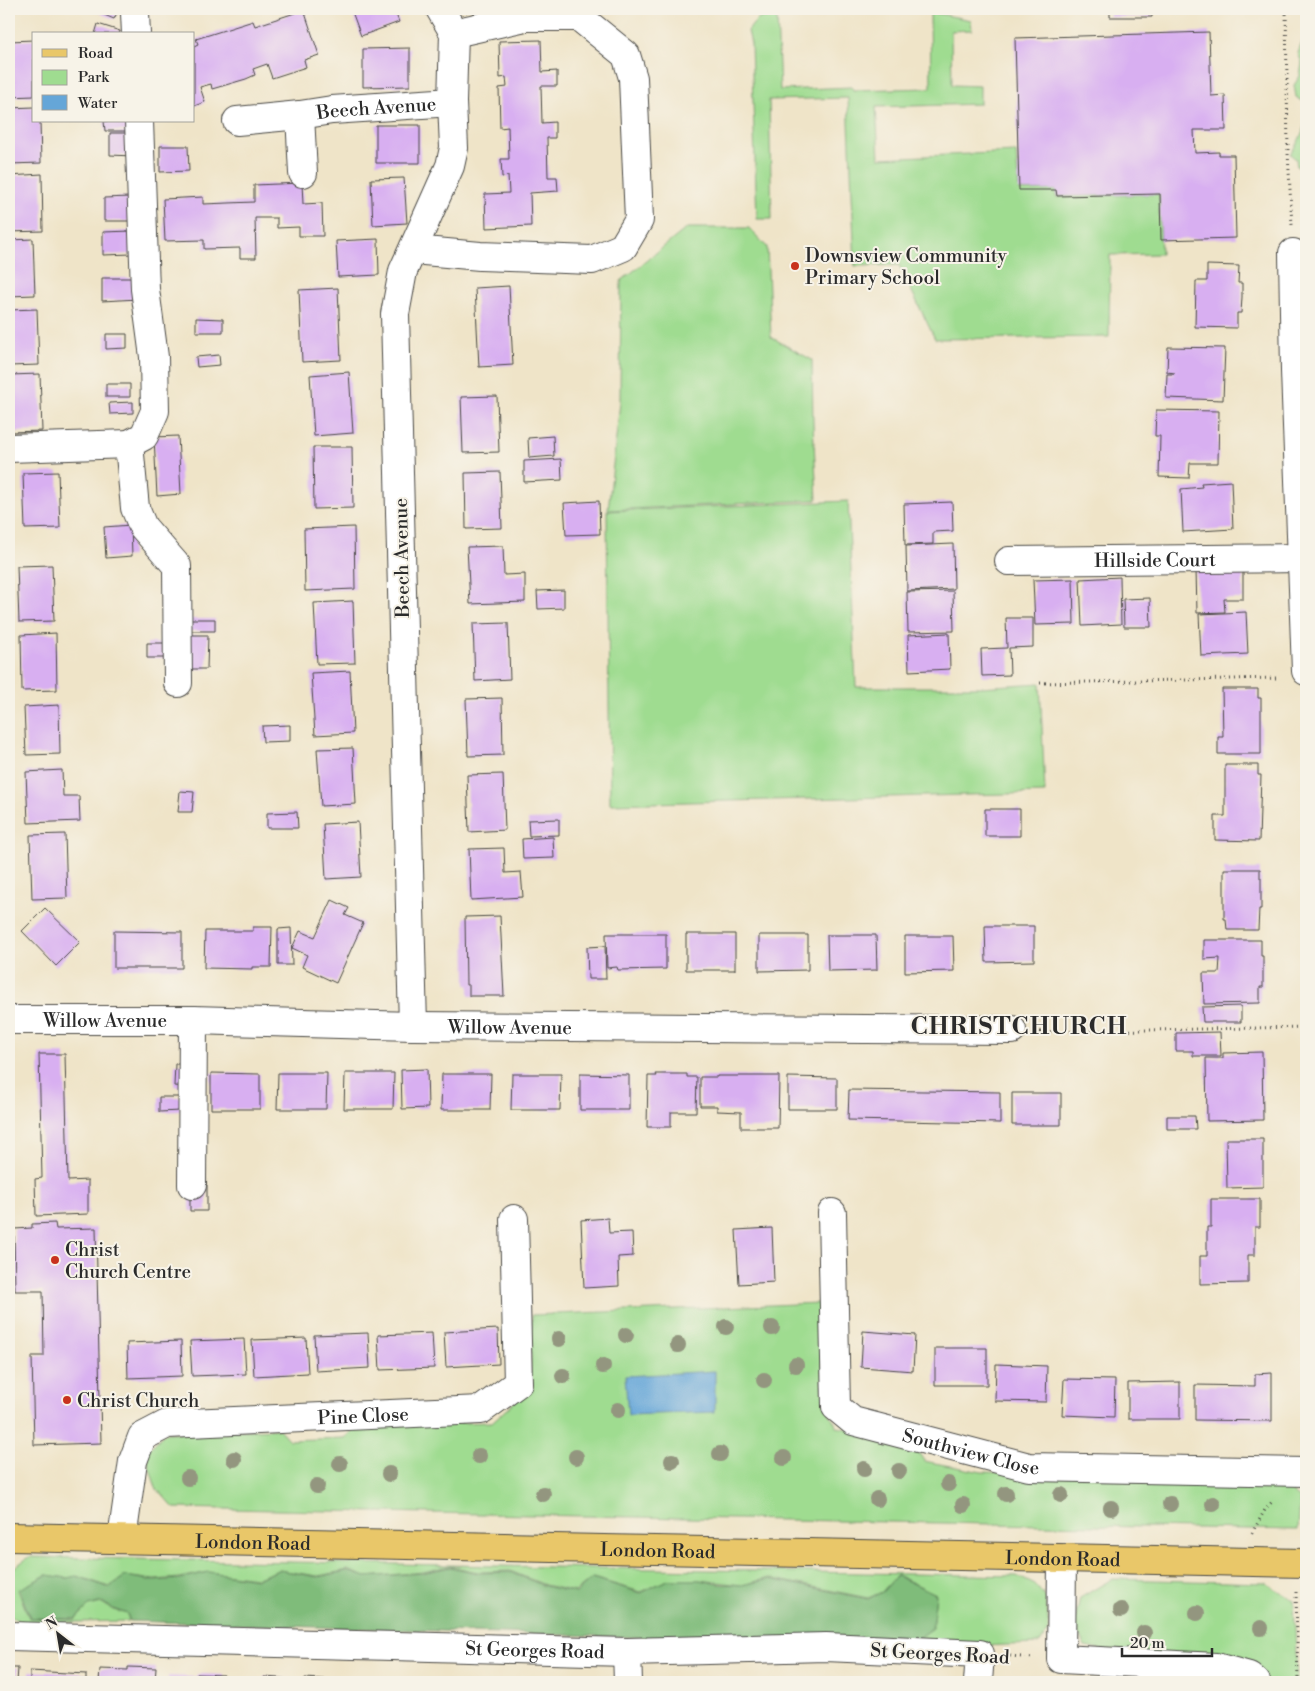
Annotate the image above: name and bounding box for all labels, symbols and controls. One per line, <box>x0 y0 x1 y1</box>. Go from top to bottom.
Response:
legend <box>32 32 195 122</box>
text: Road <box>78 44 113 63</box>
text: Park <box>78 68 110 87</box>
street label: Beech Avenue <box>314 92 437 125</box>
text: Water <box>77 94 118 113</box>
place label: Downsview Community Primary School <box>805 244 1007 290</box>
marker: Downsview Community Primary School <box>789 260 801 272</box>
street label: Beech Avenue <box>389 498 415 619</box>
street label: Hillside Court <box>1094 548 1216 573</box>
street label: Willow Avenue <box>42 1009 167 1033</box>
district label: CHRISTCHURCH <box>910 1012 1128 1042</box>
street label: Willow Avenue <box>447 1015 572 1040</box>
place label: Christ Church Centre <box>65 1238 191 1284</box>
marker: Christ Church Centre <box>49 1254 61 1266</box>
place label: Christ Church <box>77 1389 199 1413</box>
marker: Christ Church <box>61 1394 73 1406</box>
street label: Pine Close <box>317 1402 409 1430</box>
street label: Southview Close <box>900 1423 1039 1480</box>
street label: London Road <box>195 1530 311 1556</box>
street label: London Road <box>600 1538 716 1564</box>
street label: London Road <box>1005 1546 1121 1572</box>
north arrow <box>32 1608 82 1658</box>
text: N <box>42 1613 61 1634</box>
scale bar <box>1122 1626 1212 1658</box>
text: 20 m <box>1130 1634 1165 1653</box>
street label: St Georges Road <box>465 1637 605 1664</box>
street label: St Georges Road <box>870 1638 1010 1670</box>

